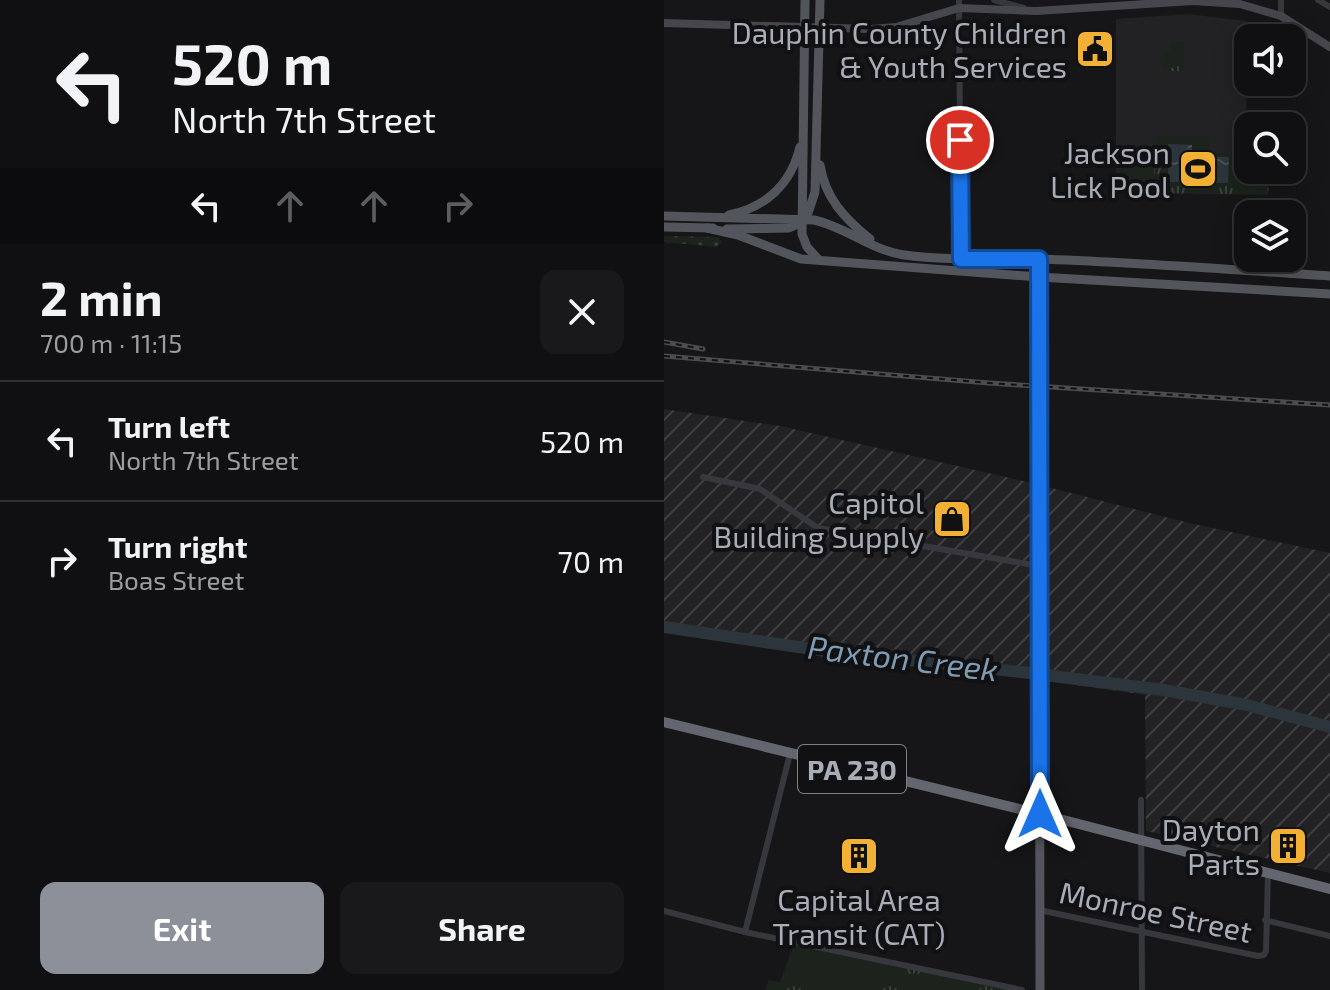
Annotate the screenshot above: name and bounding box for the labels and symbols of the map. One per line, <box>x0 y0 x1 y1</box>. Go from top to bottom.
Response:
place label: Dauphin County Children & Youth Services <box>732 14 1067 84</box>
public building icon: Dauphin County Children & Youth Services <box>1074 28 1116 70</box>
pin <box>926 106 994 174</box>
place label: Jackson Lick Pool <box>1050 134 1170 204</box>
sports icon: Jackson Lick Pool <box>1177 148 1219 190</box>
place label: Capitol Building Supply <box>714 484 924 554</box>
shop icon: Capitol Building Supply <box>931 498 973 540</box>
water label: Paxton Creek <box>806 626 1000 688</box>
road number: PA 230 <box>798 745 906 793</box>
position arrow <box>998 772 1082 856</box>
place label: Dayton Parts <box>1162 811 1260 881</box>
building icon: Dayton Parts <box>1267 825 1309 867</box>
building icon: Capital Area Transit (CAT) <box>838 835 880 877</box>
street label: Monroe Street <box>1057 873 1255 949</box>
place label: Capital Area Transit (CAT) <box>773 881 945 951</box>

